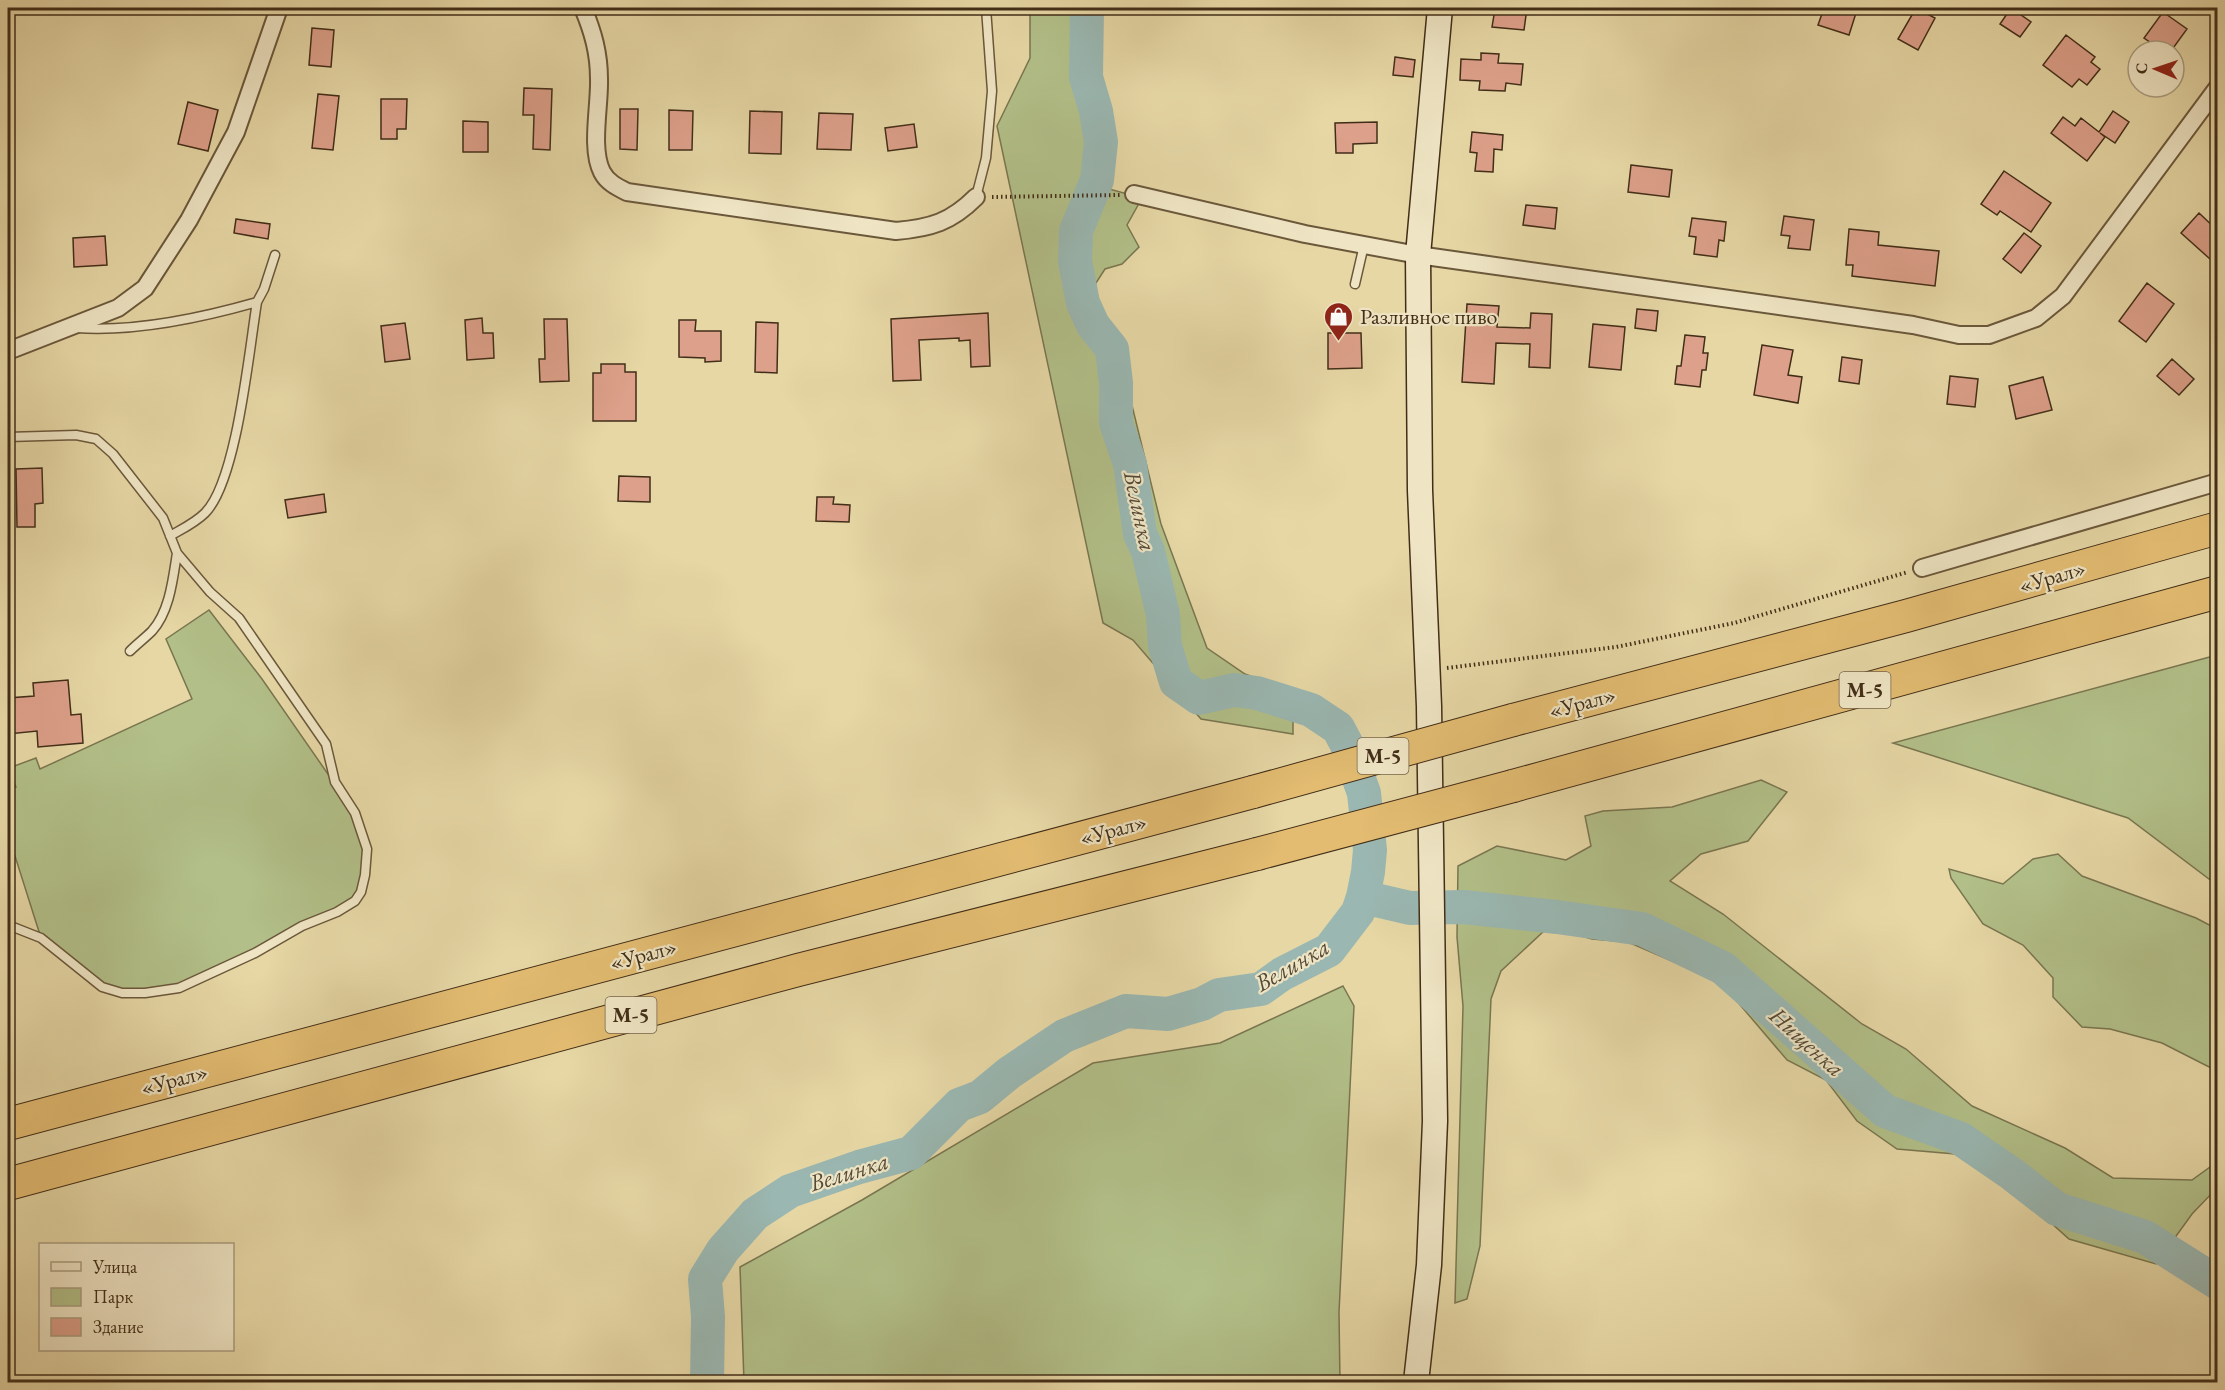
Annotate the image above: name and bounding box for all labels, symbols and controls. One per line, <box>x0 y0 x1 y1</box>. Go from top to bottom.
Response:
north arrow <box>2126 39 2186 99</box>
text: С <box>2131 62 2152 75</box>
shop icon: Разливное пиво <box>1323 300 1355 342</box>
place label: Разливное пиво <box>1360 302 1498 331</box>
water label: Велинка <box>1117 467 1164 554</box>
street label: «Урал» <box>2015 553 2089 600</box>
road number: М-5 <box>1840 672 1890 708</box>
street label: «Урал» <box>1545 680 1619 725</box>
road number: М-5 <box>1358 738 1408 774</box>
street label: «Урал» <box>1076 807 1150 852</box>
water label: Велинка <box>1248 931 1335 999</box>
street label: «Урал» <box>606 932 680 977</box>
road number: М-5 <box>606 997 656 1033</box>
water label: Нищенка <box>1763 999 1851 1083</box>
street label: «Урал» <box>137 1057 211 1102</box>
water label: Велинка <box>805 1145 892 1198</box>
legend <box>39 1243 234 1351</box>
text: Улица <box>92 1255 138 1278</box>
text: Парк <box>93 1285 133 1308</box>
text: Здание <box>93 1315 143 1338</box>

